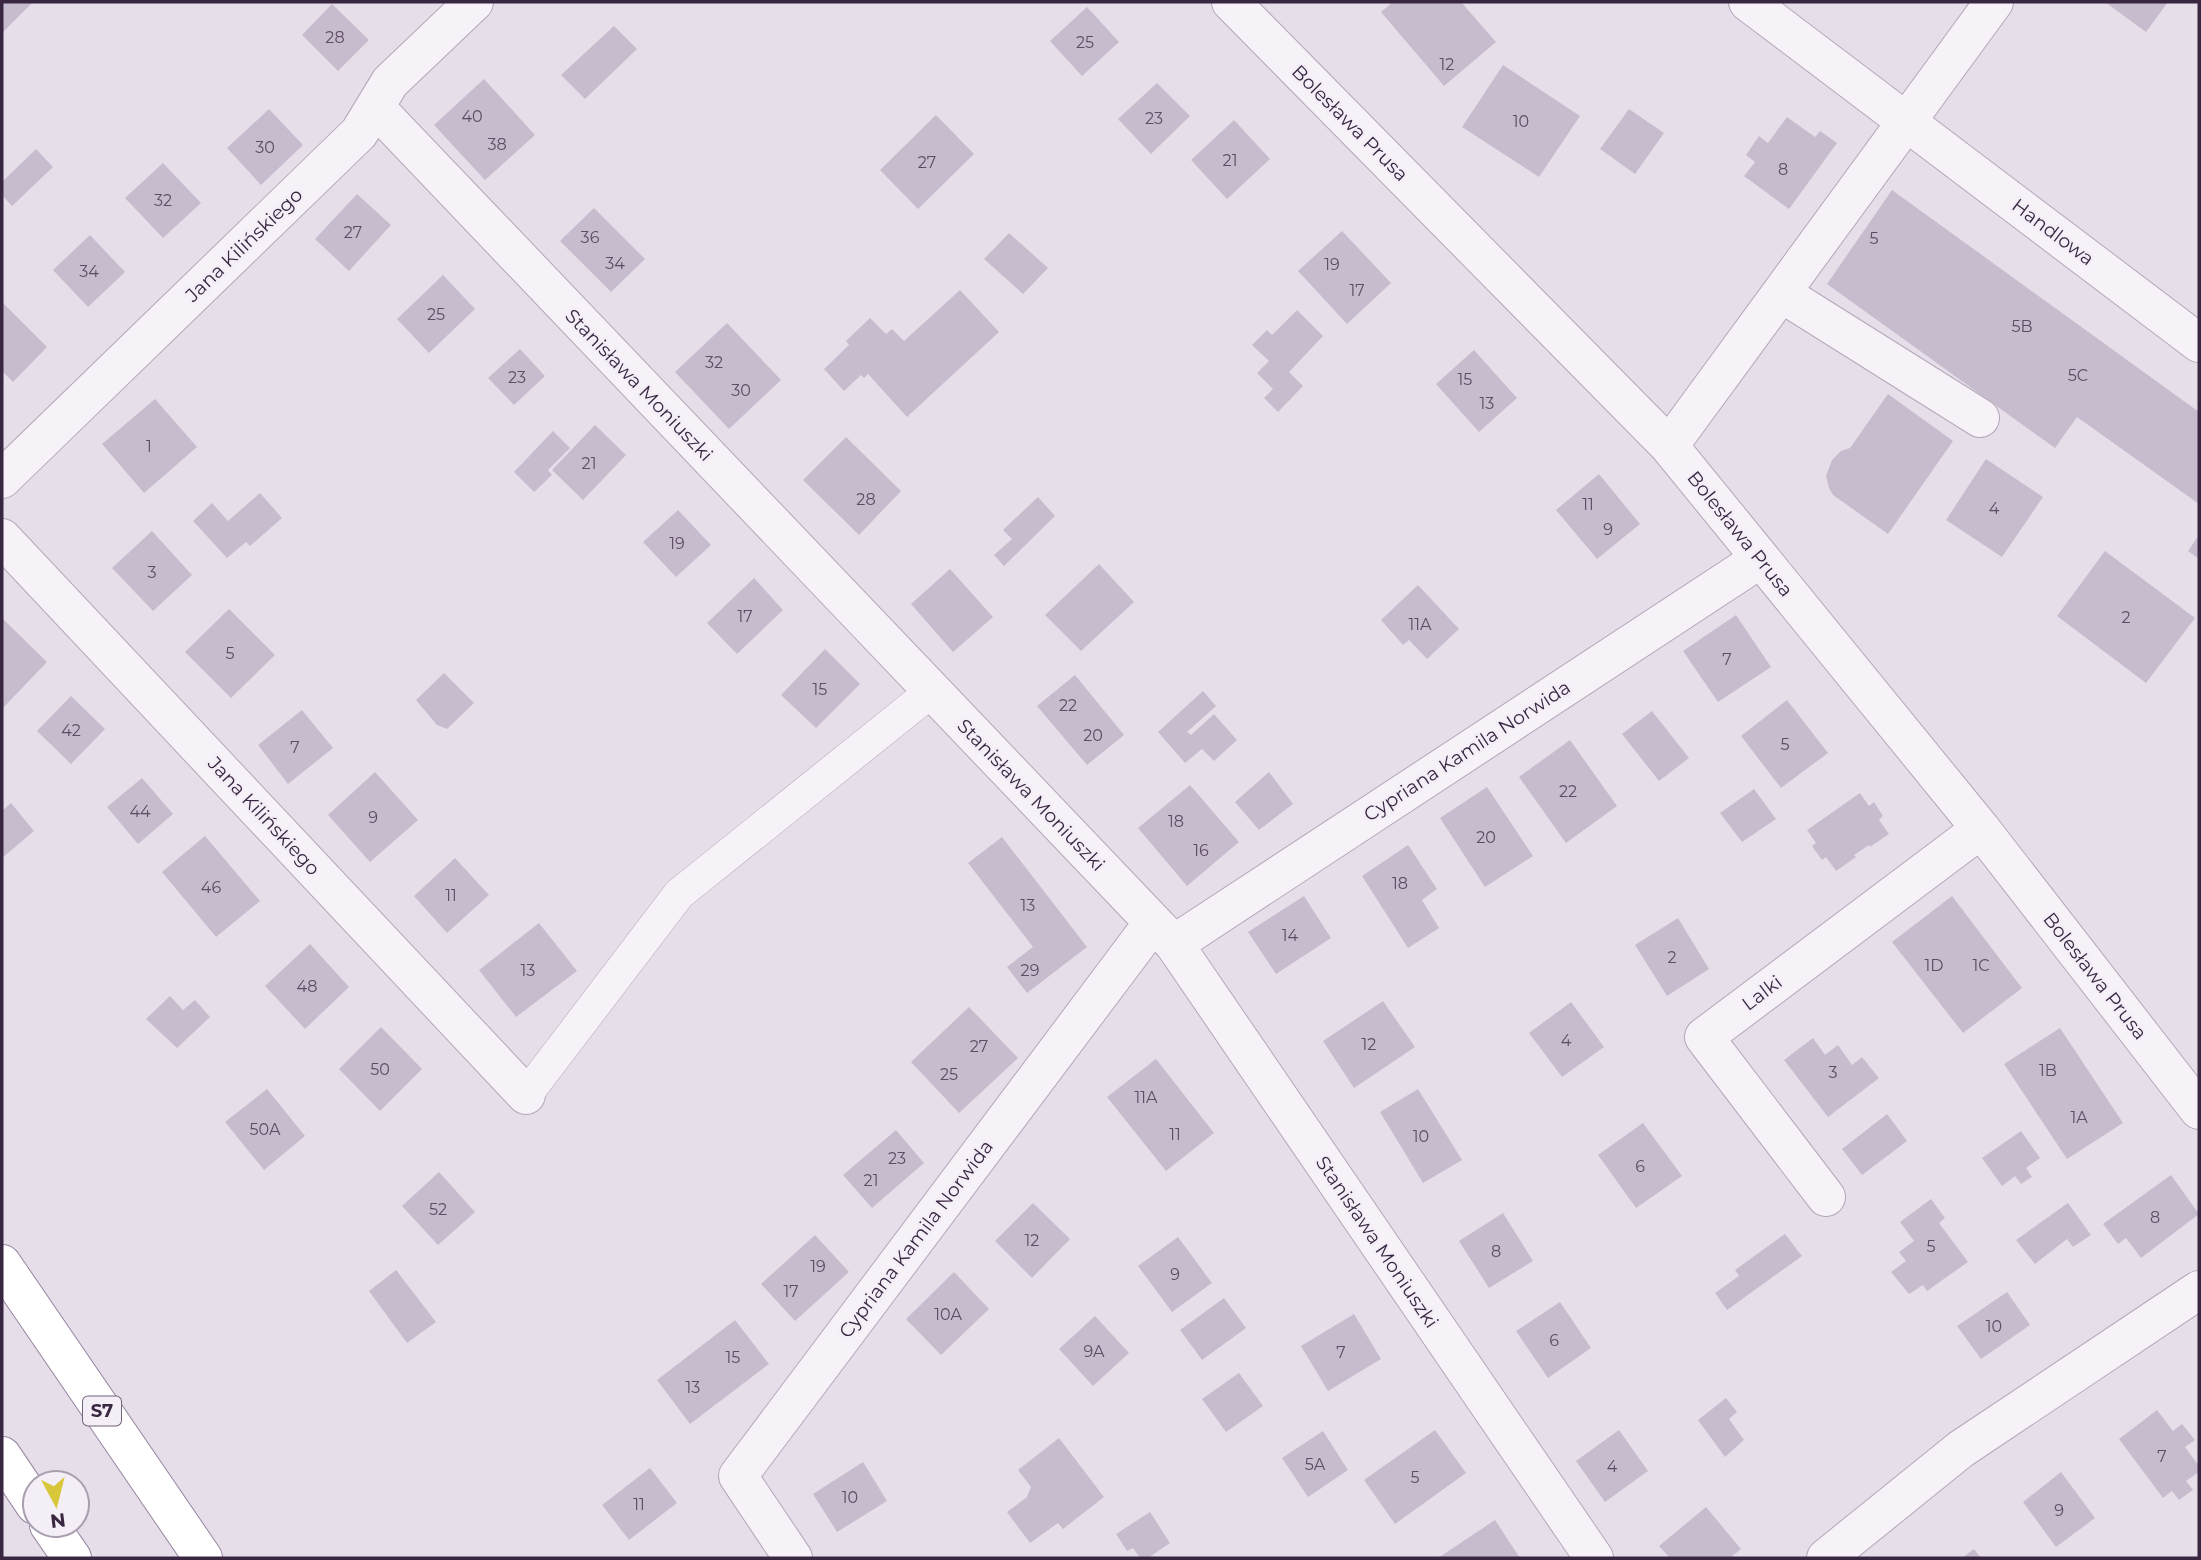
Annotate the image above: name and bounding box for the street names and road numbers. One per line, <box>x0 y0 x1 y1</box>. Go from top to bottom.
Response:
street label: Bolesława Prusa <box>1287 60 1413 186</box>
street label: Jana Kilińskiego <box>180 183 307 307</box>
street label: Handlowa <box>2007 194 2099 270</box>
street label: Stanisława Moniuszki <box>560 304 718 466</box>
street label: Bolesława Prusa <box>1682 467 1798 601</box>
street label: Cypriana Kamila Norwida <box>1359 676 1575 826</box>
street label: Stanisława Moniuszki <box>952 714 1110 876</box>
street label: Jana Kilińskiego <box>203 751 325 880</box>
street label: Bolesława Prusa <box>2038 908 2152 1044</box>
street label: Lalki <box>1738 971 1786 1015</box>
street label: Cypriana Kamila Norwida <box>834 1136 998 1342</box>
street label: Stanisława Moniuszki <box>1311 1152 1443 1332</box>
road number: S7 <box>83 1396 121 1426</box>

